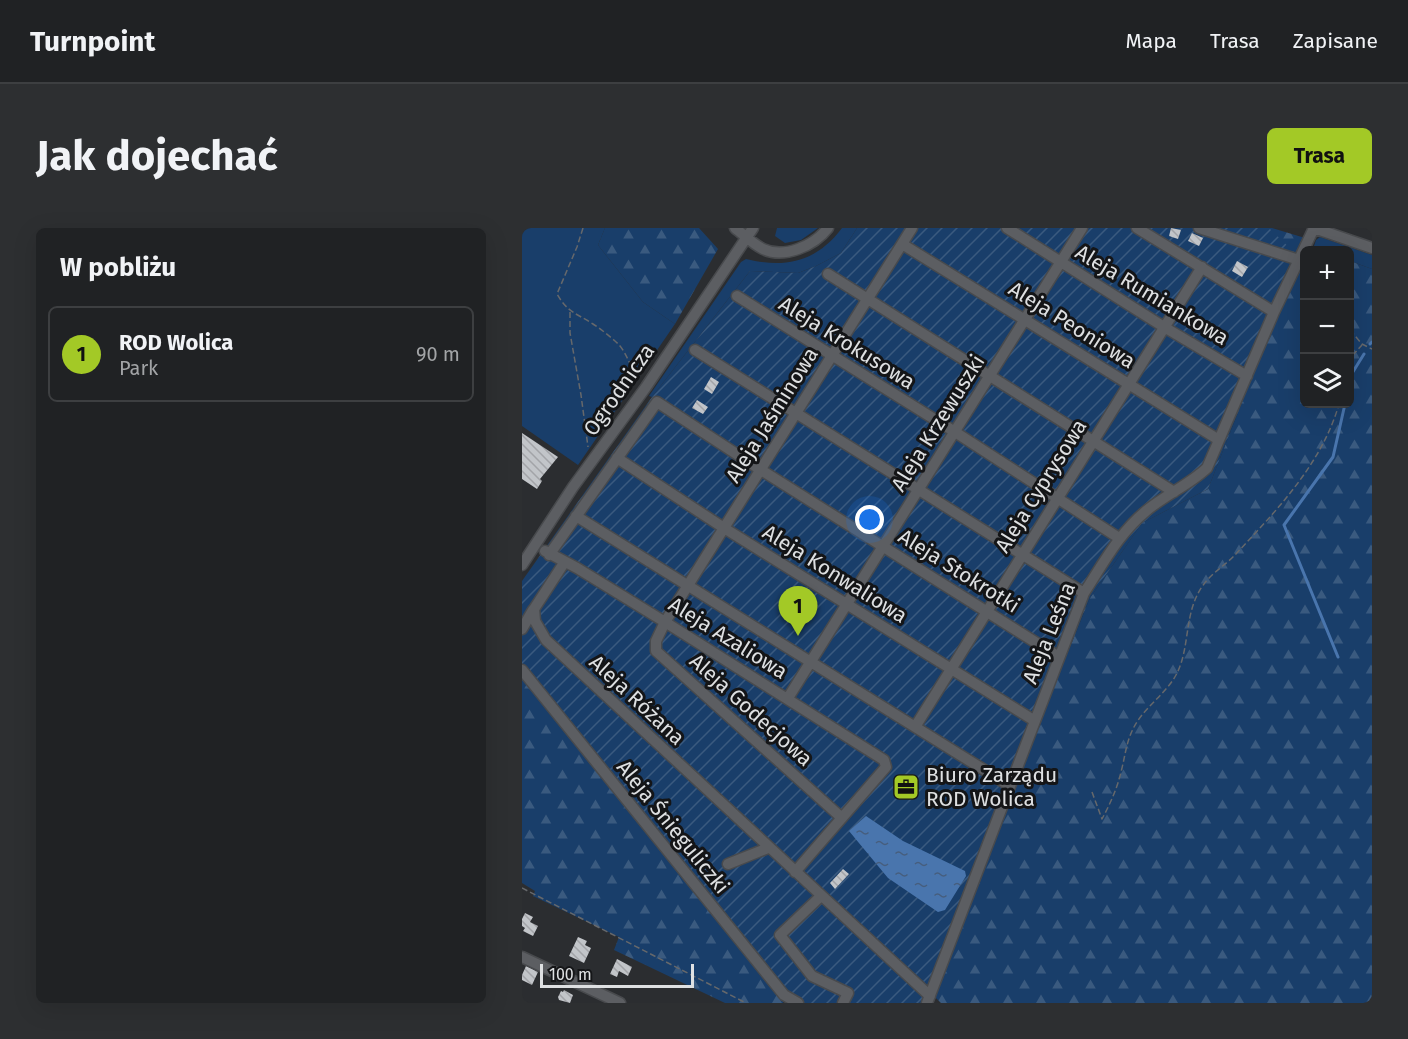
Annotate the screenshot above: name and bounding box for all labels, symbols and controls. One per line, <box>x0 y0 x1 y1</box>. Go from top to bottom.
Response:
text: Turnpoint <box>30 25 155 58</box>
text: Mapa <box>1125 28 1177 54</box>
text: Trasa <box>1210 28 1260 54</box>
text: Zapisane <box>1293 28 1378 54</box>
button: Trasa <box>1267 128 1372 184</box>
text: Jak dojechać <box>36 131 278 181</box>
street label: Aleja Rumiankowa <box>1071 239 1233 351</box>
map controls <box>1300 246 1354 408</box>
button: + <box>1300 246 1354 300</box>
text: W pobliżu <box>60 252 176 283</box>
street label: Aleja Peoniowa <box>1004 276 1140 374</box>
street label: Aleja Krokusowa <box>774 291 920 395</box>
button: − <box>1300 300 1354 354</box>
text: ROD Wolica <box>119 329 233 356</box>
street label: Ogrodnicza <box>578 339 660 441</box>
text: 1 <box>77 342 86 366</box>
text: 90 m <box>416 342 460 366</box>
street label: Aleja Jaśminowa <box>720 343 824 487</box>
street label: Aleja Krzewuszki <box>886 350 990 496</box>
button: layers <box>1300 354 1354 408</box>
text: Park <box>119 356 158 380</box>
street label: Aleja Cyprysowa <box>990 414 1092 558</box>
your location <box>855 505 884 534</box>
street label: Aleja Konwaliowa <box>758 519 912 629</box>
street label: Aleja Stokrotki <box>894 523 1024 619</box>
street label: Aleja Leśna <box>1017 578 1081 688</box>
pin: 1 <box>778 586 818 636</box>
street label: Aleja Azaliowa <box>664 591 792 685</box>
street label: Aleja Godecjowa <box>684 648 818 772</box>
street label: Aleja Różana <box>584 649 690 751</box>
street label: Aleja Śnieguliczki <box>611 755 735 899</box>
place label: Biuro Zarządu ROD Wolica <box>926 762 1057 812</box>
office icon: Biuro Zarządu ROD Wolica <box>891 772 921 802</box>
scale bar <box>540 961 694 988</box>
text: 100 m <box>549 965 592 984</box>

